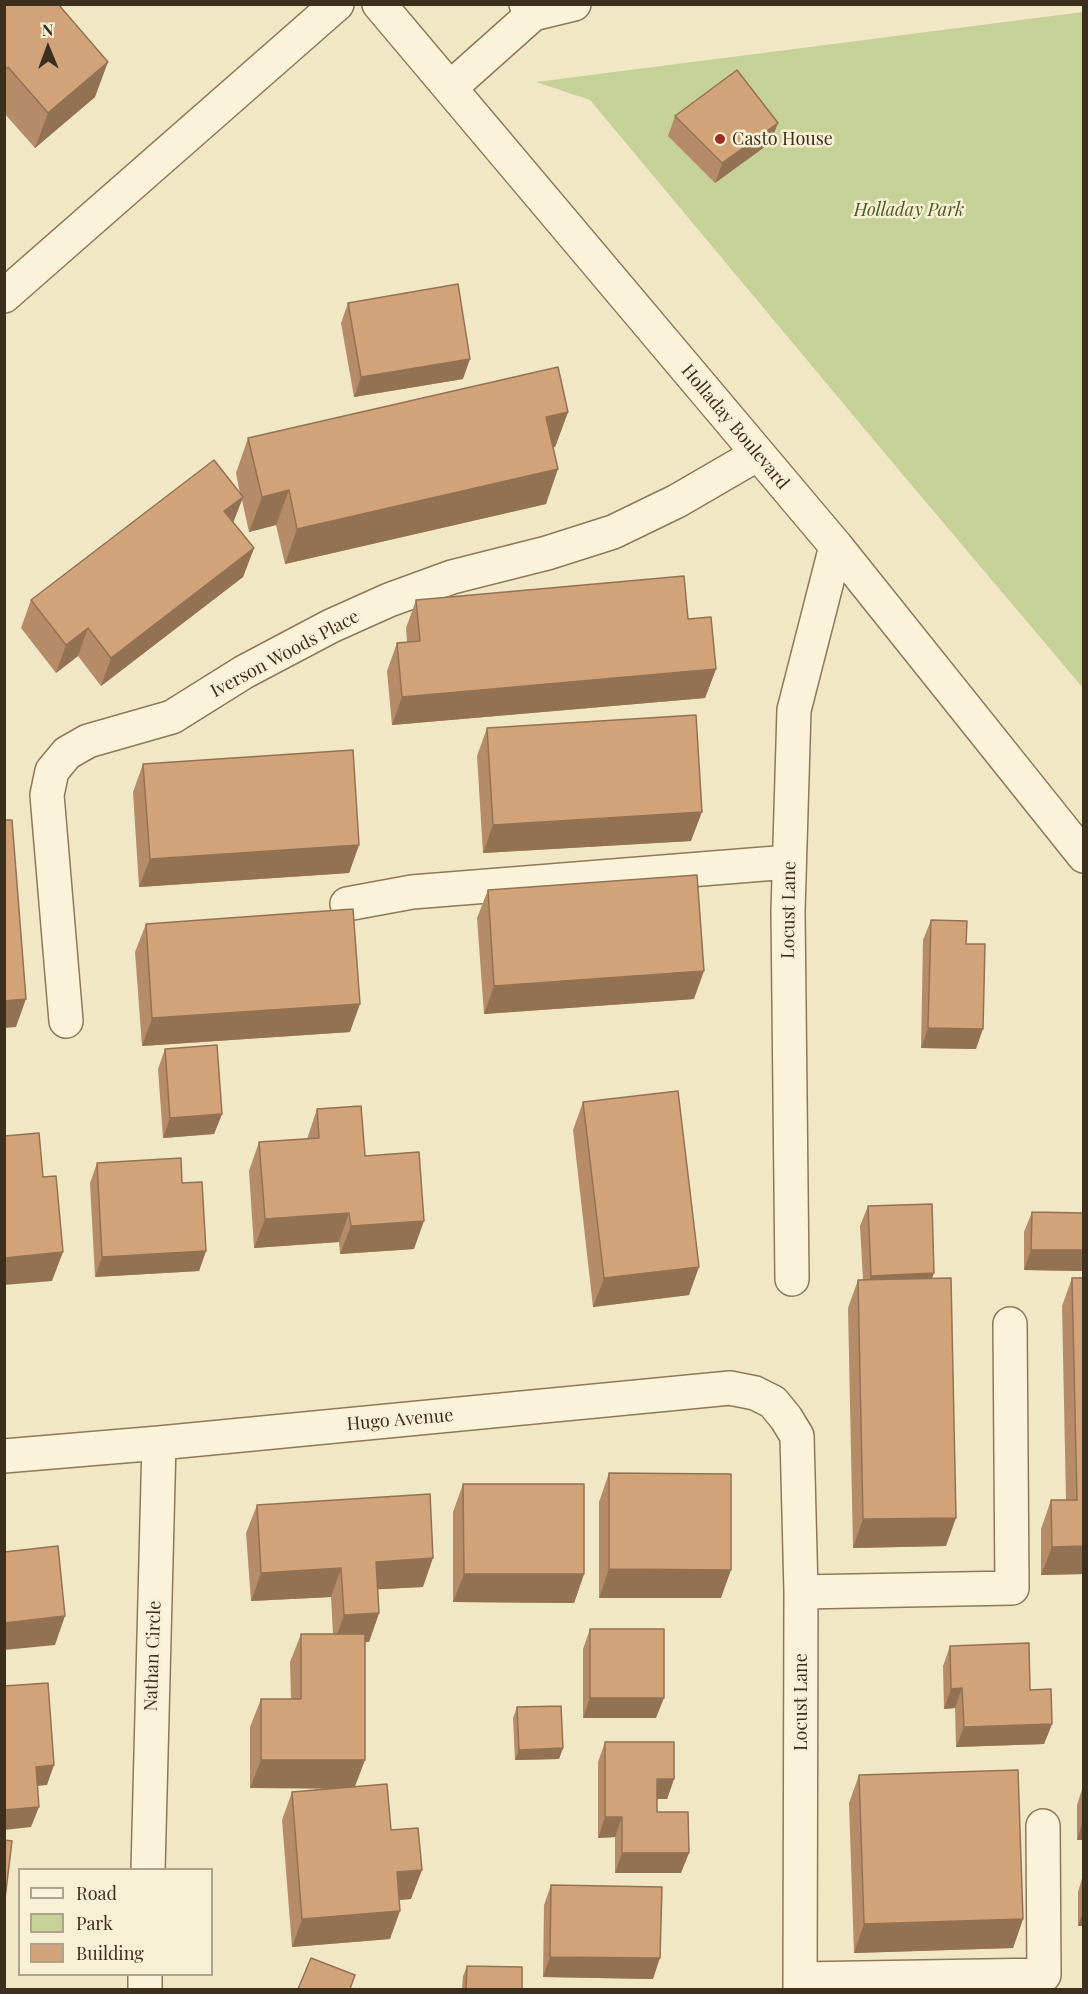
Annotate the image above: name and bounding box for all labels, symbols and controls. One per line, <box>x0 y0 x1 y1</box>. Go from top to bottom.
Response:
north arrow <box>18 18 78 78</box>
text: N <box>42 19 54 40</box>
place label: Casto House <box>732 128 833 150</box>
marker: Casto House <box>713 132 727 146</box>
park label: Holladay Park <box>854 199 964 221</box>
street label: Holladay Boulevard <box>676 360 794 494</box>
street label: Iverson Woods Place <box>207 606 363 702</box>
street label: Locust Lane <box>777 861 801 959</box>
street label: Hugo Avenue <box>346 1405 454 1435</box>
street label: Nathan Circle <box>140 1600 166 1712</box>
street label: Locust Lane <box>790 1653 812 1751</box>
legend <box>18 1868 213 1976</box>
text: Road <box>76 1881 117 1905</box>
text: Park <box>76 1911 113 1935</box>
text: Building <box>76 1941 144 1965</box>

